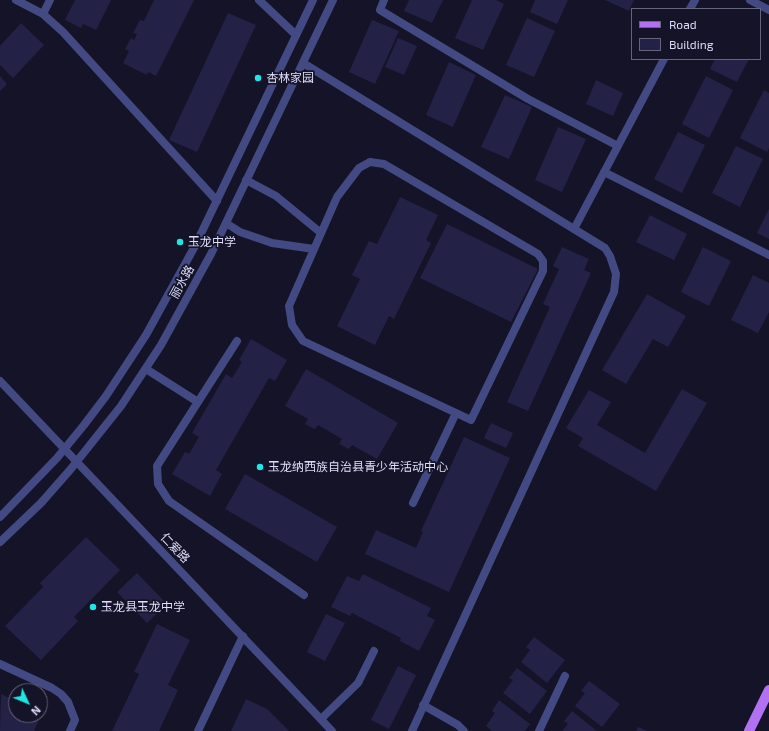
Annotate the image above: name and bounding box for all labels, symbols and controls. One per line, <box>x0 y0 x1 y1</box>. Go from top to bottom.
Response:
legend <box>631 8 761 60</box>
text: Road <box>669 17 697 31</box>
text: Building <box>669 37 713 51</box>
place label: 杏林家园 <box>266 71 314 85</box>
marker: 杏林家园 <box>253 73 263 83</box>
place label: 玉龙中学 <box>188 235 236 249</box>
marker: 玉龙中学 <box>175 237 185 247</box>
street label: 丽水路 <box>167 263 197 301</box>
place label: 玉龙纳西族自治县青少年活动中心 <box>268 460 448 474</box>
marker: 玉龙纳西族自治县青少年活动中心 <box>255 462 265 472</box>
street label: 仁爱路 <box>157 530 193 566</box>
place label: 玉龙县玉龙中学 <box>101 600 185 614</box>
marker: 玉龙县玉龙中学 <box>88 602 98 612</box>
north arrow <box>8 683 48 723</box>
text: N <box>29 704 44 718</box>

